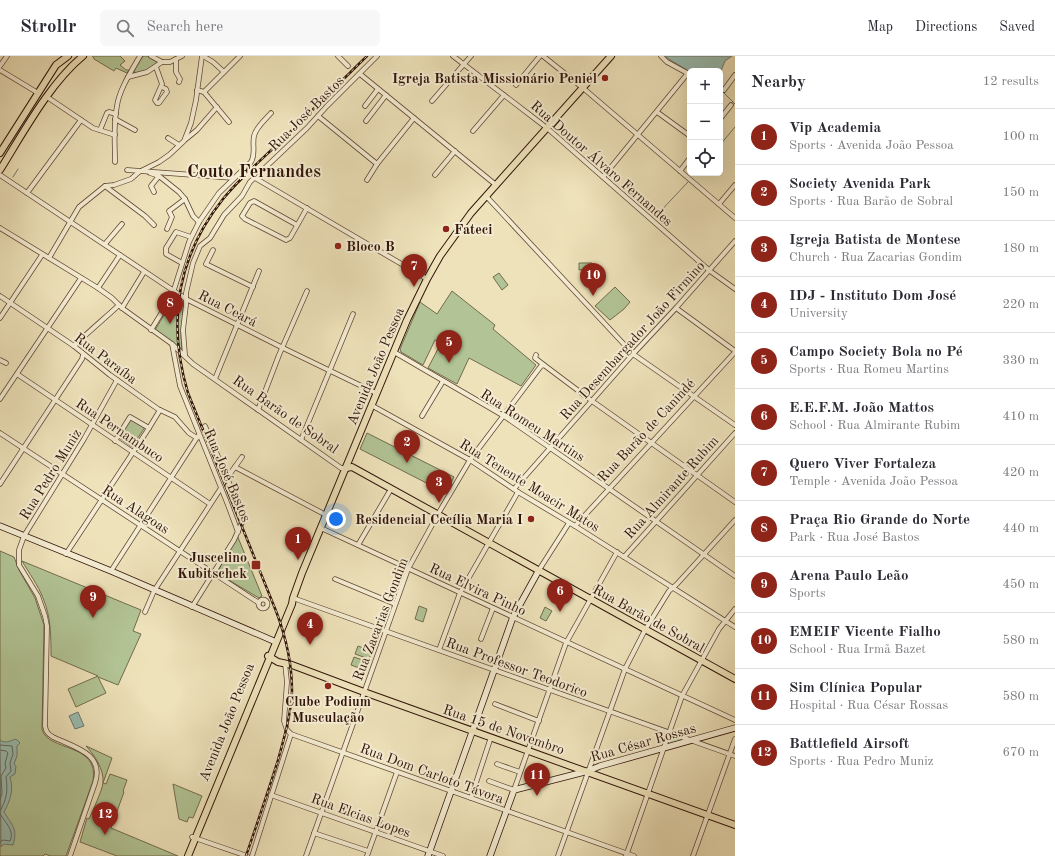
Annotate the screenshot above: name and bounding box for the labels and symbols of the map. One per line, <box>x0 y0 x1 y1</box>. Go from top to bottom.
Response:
place label: Igreja Batista Missionário Peniel <box>392 72 597 86</box>
street label: Rua José Bastos <box>266 73 347 154</box>
marker: Igreja Batista Missionário Peniel <box>600 73 610 83</box>
street label: Rua Doutor Álvaro Fernandes <box>528 96 677 229</box>
district label: Couto Fernandes <box>187 163 321 181</box>
place label: Fateci <box>454 223 492 237</box>
marker: Fateci <box>441 224 451 234</box>
place label: Bloco B <box>346 240 395 254</box>
marker: Bloco B <box>333 241 343 251</box>
pin: 7 <box>401 254 427 287</box>
street label: Rua Desembargador João Firmino <box>558 259 708 423</box>
pin: 10 <box>580 263 606 296</box>
street label: Rua Ceará <box>196 288 259 330</box>
pin: 8 <box>157 291 183 324</box>
street label: Avenida João Pessoa <box>345 306 407 427</box>
pin: 5 <box>436 330 462 363</box>
street label: Rua Paraíba <box>71 331 139 387</box>
street label: Rua Barão de Sobral <box>230 373 341 457</box>
street label: Rua Barão de Canindé <box>596 377 698 485</box>
street label: Rua Romeu Martins <box>478 387 587 465</box>
street label: Rua Pernambuco <box>73 396 166 465</box>
street label: Rua Pedro Muniz <box>17 427 84 522</box>
street label: Rua José Bastos <box>201 427 253 524</box>
pin: 2 <box>394 430 420 463</box>
street label: Rua Almirante Rubim <box>622 434 721 542</box>
street label: Rua Tenente Moacir Matos <box>457 437 602 535</box>
pin: 3 <box>426 470 452 503</box>
street label: Rua Alagoas <box>99 483 172 537</box>
your location <box>326 509 346 529</box>
place label: Residencial Cecília Maria I <box>355 513 523 527</box>
marker: Residencial Cecília Maria I <box>526 514 536 524</box>
pin: 1 <box>285 527 311 560</box>
place label: Juscelino Kubitschek <box>177 551 247 581</box>
street label: Rua Zacarias Gondim <box>351 556 411 683</box>
marker: Juscelino Kubitschek <box>250 559 262 571</box>
street label: Rua Elvira Pinho <box>427 561 528 618</box>
pin: 6 <box>547 579 573 612</box>
street label: Rua Barão de Sobral <box>590 582 707 655</box>
pin: 9 <box>80 585 106 618</box>
pin: 4 <box>297 612 323 645</box>
street label: Rua Professor Teodorico <box>444 636 589 700</box>
street label: Avenida João Pessoa <box>197 661 257 783</box>
marker: Clube Podium Musculação <box>323 681 333 691</box>
place label: Clube Podium Musculação <box>285 695 371 725</box>
street label: Rua 15 de Novembro <box>441 703 566 757</box>
street label: Rua César Rossas <box>589 721 698 765</box>
street label: Rua Dom Carloto Távora <box>358 741 505 807</box>
pin: 11 <box>524 763 550 796</box>
street label: Rua Elcias Lopes <box>309 791 412 840</box>
pin: 12 <box>92 802 118 835</box>

